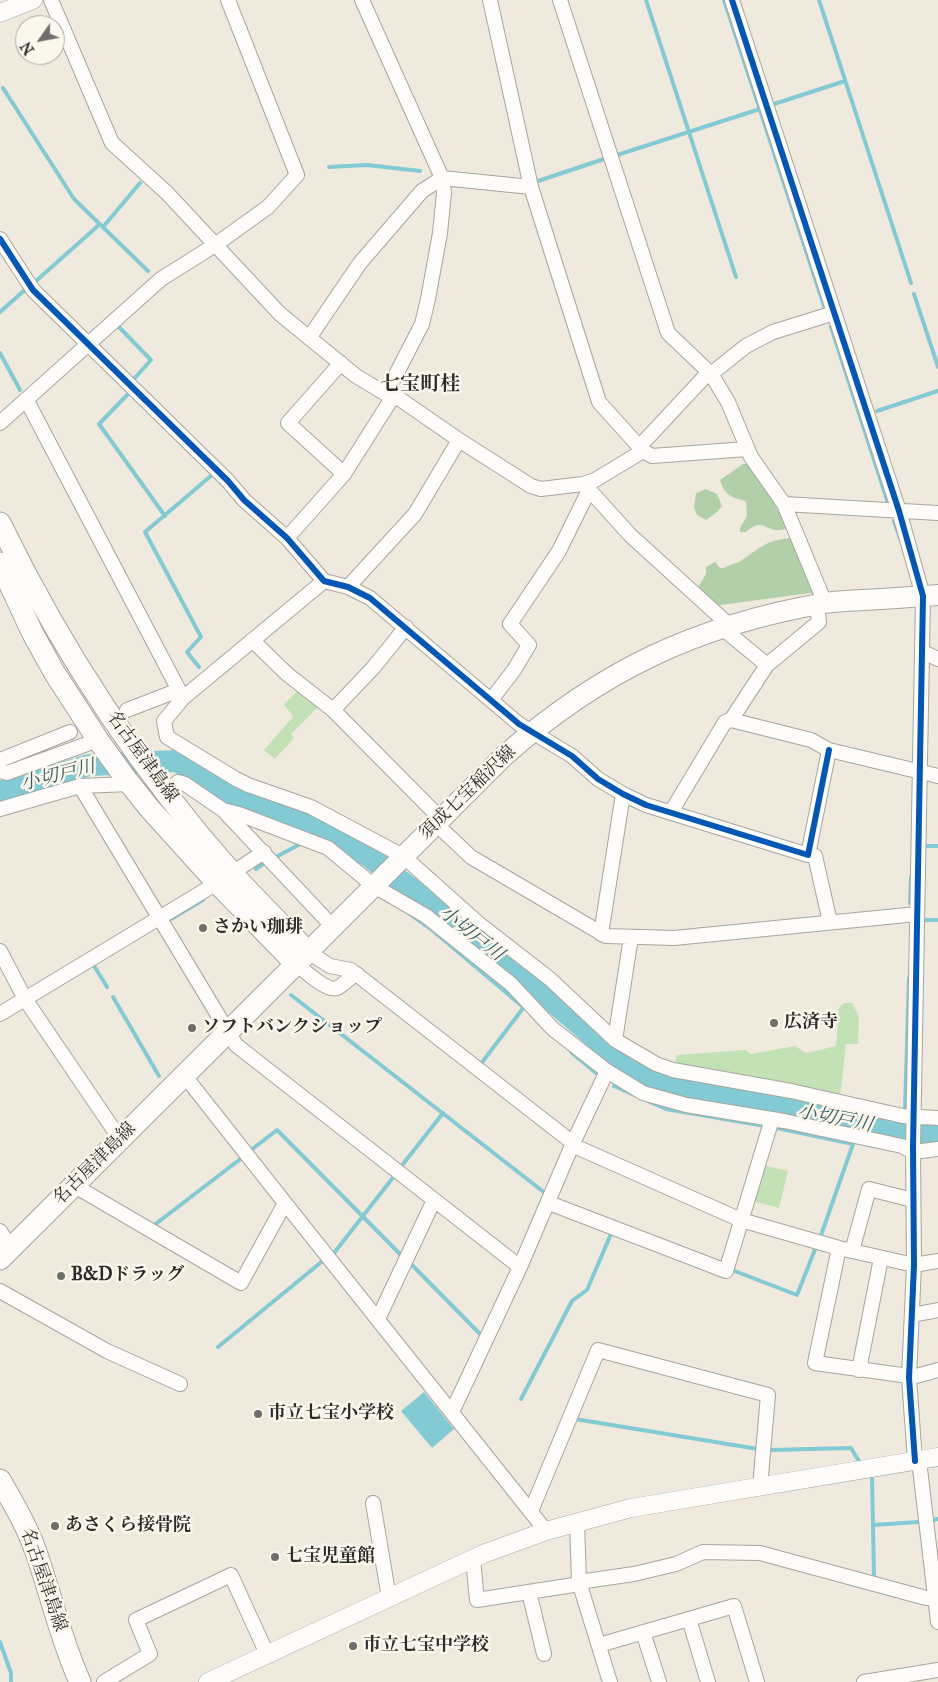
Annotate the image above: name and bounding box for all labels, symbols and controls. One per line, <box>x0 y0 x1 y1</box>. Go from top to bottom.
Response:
north arrow <box>15 15 65 65</box>
text: N <box>17 38 38 58</box>
district label: 七宝町桂 <box>380 373 460 397</box>
street label: 名古屋津島線 <box>102 707 182 807</box>
street label: 須成七宝稲沢線 <box>415 741 521 845</box>
water label: 小切戸川 <box>18 756 98 796</box>
water label: 小切戸川 <box>434 902 508 966</box>
place label: さかい珈琲 <box>213 917 303 939</box>
marker: さかい珈琲 <box>197 922 209 934</box>
place label: 広済寺 <box>784 1012 838 1034</box>
place label: ソフトバンクショップ <box>202 1017 382 1039</box>
marker: 広済寺 <box>768 1017 780 1029</box>
marker: ソフトバンクショップ <box>186 1022 198 1034</box>
water label: 小切戸川 <box>796 1101 874 1137</box>
street label: 名古屋津島線 <box>49 1118 141 1210</box>
place label: B&Dドラッグ <box>71 1265 184 1287</box>
marker: B&Dドラッグ <box>55 1270 67 1282</box>
place label: 市立七宝小学校 <box>268 1403 394 1425</box>
marker: 市立七宝小学校 <box>252 1408 264 1420</box>
place label: あさくら接骨院 <box>65 1515 191 1537</box>
marker: あさくら接骨院 <box>49 1520 61 1532</box>
street label: 名古屋津島線 <box>15 1525 71 1635</box>
place label: 七宝児童館 <box>285 1546 375 1568</box>
marker: 七宝児童館 <box>269 1551 281 1563</box>
place label: 市立七宝中学校 <box>363 1635 489 1657</box>
marker: 市立七宝中学校 <box>347 1640 359 1652</box>

